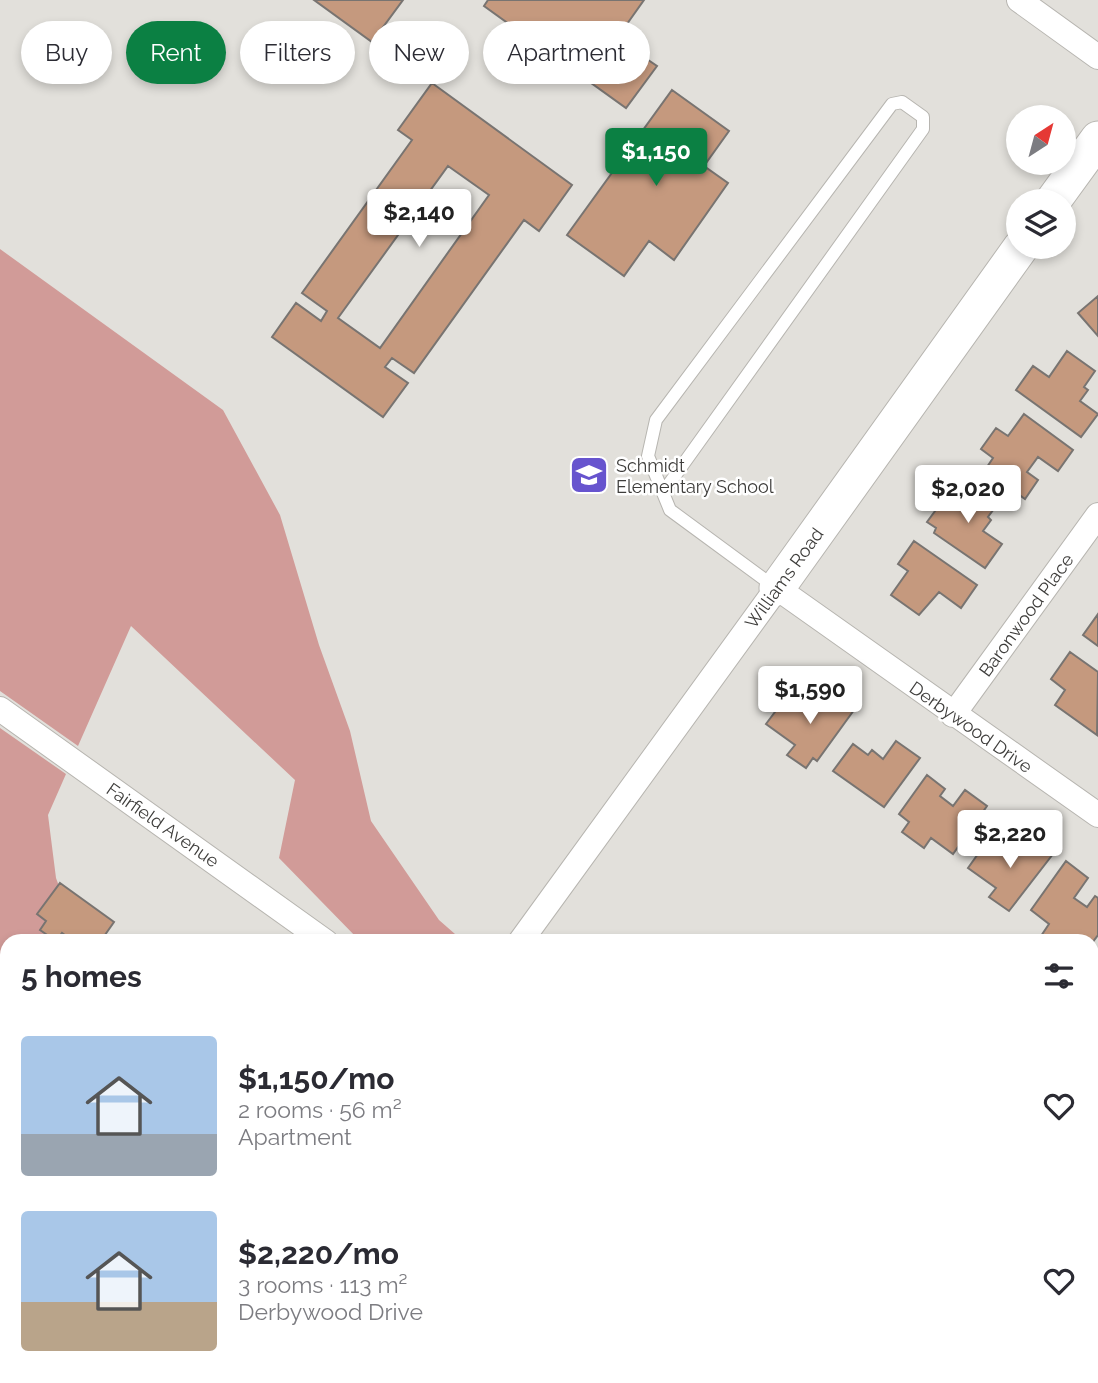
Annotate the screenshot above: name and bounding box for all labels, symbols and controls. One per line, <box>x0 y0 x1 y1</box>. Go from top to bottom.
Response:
chip: Buy <box>21 21 112 84</box>
chip: Rent <box>126 21 226 84</box>
chip: Filters <box>240 21 355 84</box>
chip: New <box>369 21 469 84</box>
chip: Apartment <box>483 21 650 84</box>
north arrow <box>1006 105 1076 175</box>
map controls <box>1006 105 1076 259</box>
pin: $1,150 <box>599 128 713 188</box>
text: $1,150 <box>621 137 691 164</box>
button: layers <box>1006 189 1076 259</box>
pin: $2,140 <box>362 190 476 249</box>
text: $2,140 <box>383 198 455 225</box>
school or university icon: Schmidt Elementary School <box>568 454 610 496</box>
place label: Schmidt Elementary School <box>616 455 774 497</box>
pin: $2,020 <box>911 466 1025 525</box>
text: $2,020 <box>931 474 1005 501</box>
street label: Williams Road <box>740 524 828 632</box>
street label: Baronwood Place <box>974 549 1078 680</box>
pin: $1,590 <box>753 666 867 726</box>
text: $1,590 <box>774 675 846 702</box>
street label: Derbywood Drive <box>906 677 1037 777</box>
street label: Fairfield Avenue <box>103 778 224 872</box>
pin: $2,220 <box>953 810 1067 870</box>
text: $2,220 <box>974 819 1046 846</box>
icon: filters <box>1040 957 1078 995</box>
text: 5 homes <box>21 959 142 994</box>
text: $1,150/mo <box>238 1061 394 1096</box>
icon: home <box>77 1064 161 1148</box>
icon: heart <box>1040 1087 1078 1125</box>
text: 2 rooms · 56 m² <box>238 1096 402 1123</box>
text: Apartment <box>238 1123 352 1150</box>
text: $2,220/mo <box>238 1236 399 1271</box>
icon: home <box>77 1239 161 1323</box>
icon: heart <box>1040 1262 1078 1300</box>
text: 3 rooms · 113 m² <box>238 1271 407 1298</box>
text: Derbywood Drive <box>238 1298 423 1325</box>

